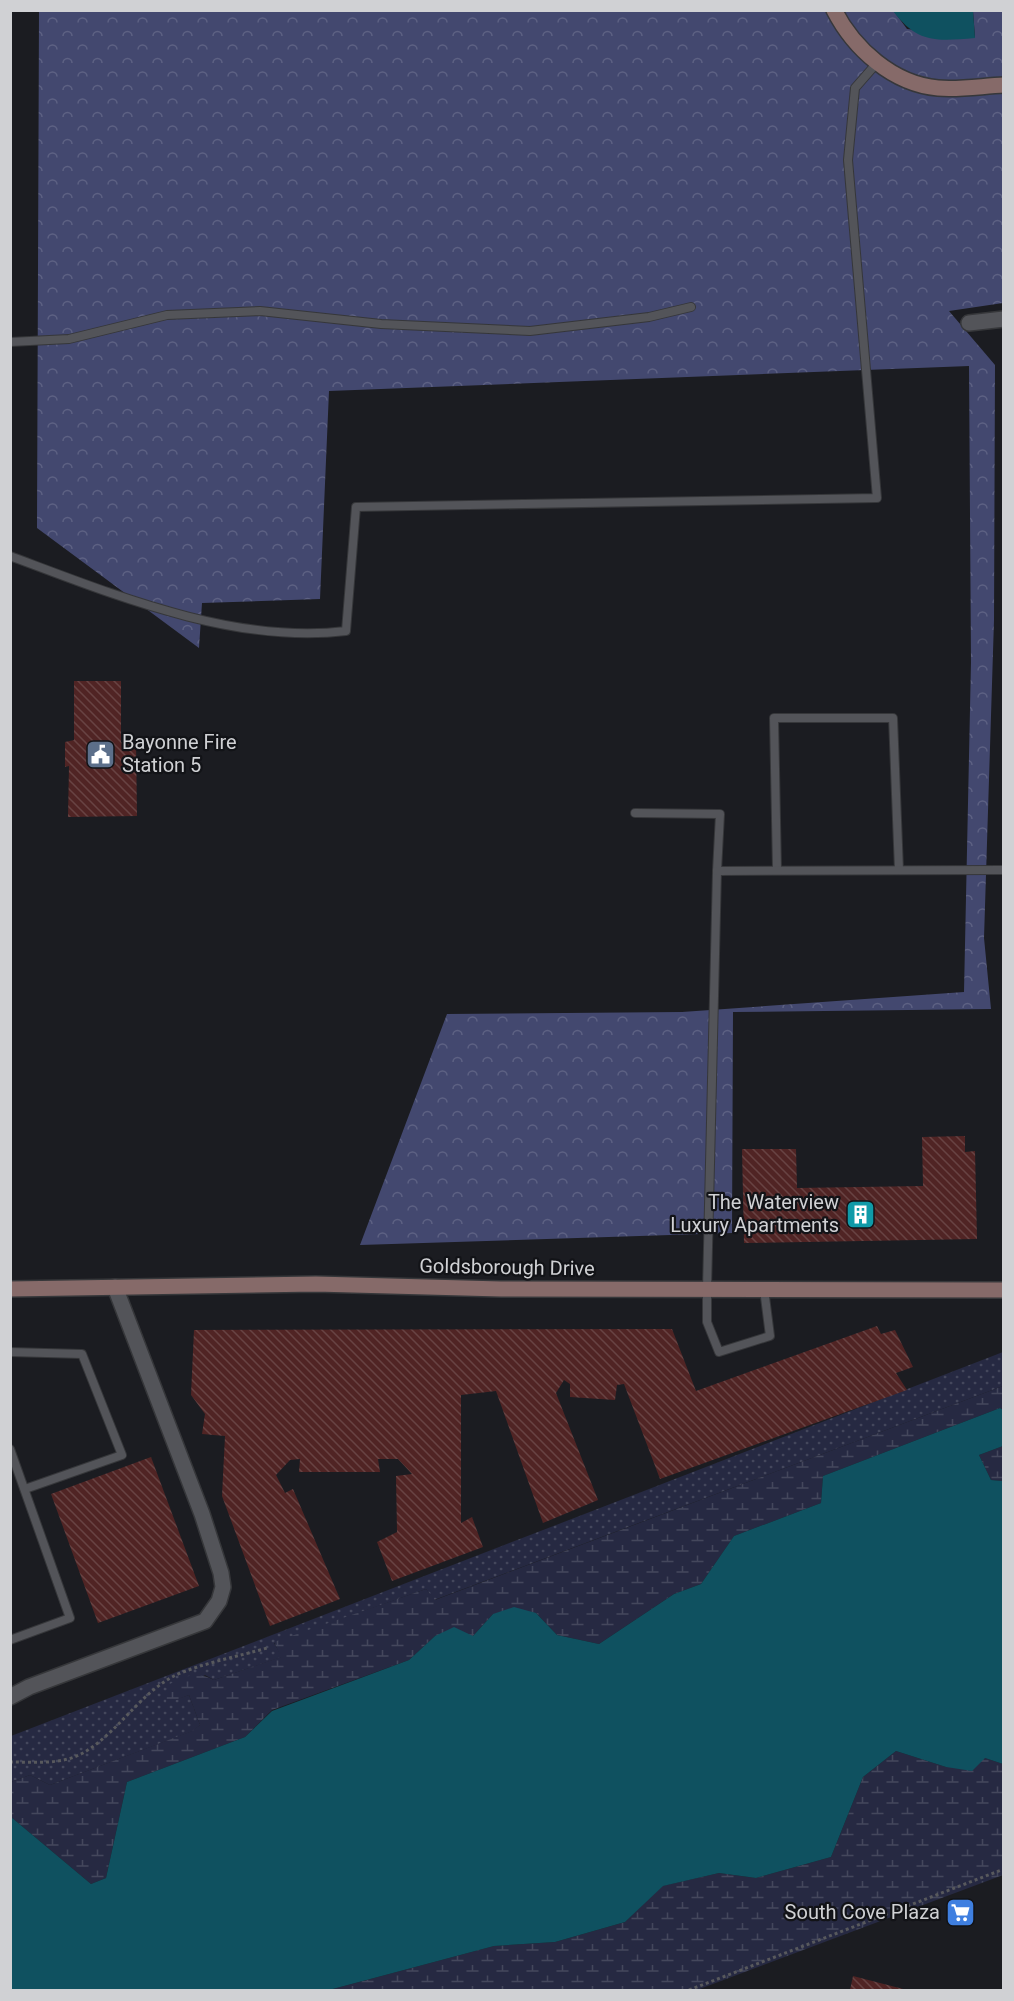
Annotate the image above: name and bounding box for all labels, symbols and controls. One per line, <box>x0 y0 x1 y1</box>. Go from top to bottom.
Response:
place label: Bayonne Fire Station 5 <box>122 730 237 777</box>
public building icon: Bayonne Fire Station 5 <box>85 738 117 770</box>
place label: The Waterview Luxury Apartments <box>670 1190 839 1237</box>
building icon: The Waterview Luxury Apartments <box>844 1198 876 1230</box>
street label: Goldsborough Drive <box>419 1253 595 1281</box>
supermarket icon: South Cove Plaza <box>945 1896 977 1928</box>
place label: South Cove Plaza <box>785 1900 940 1924</box>

